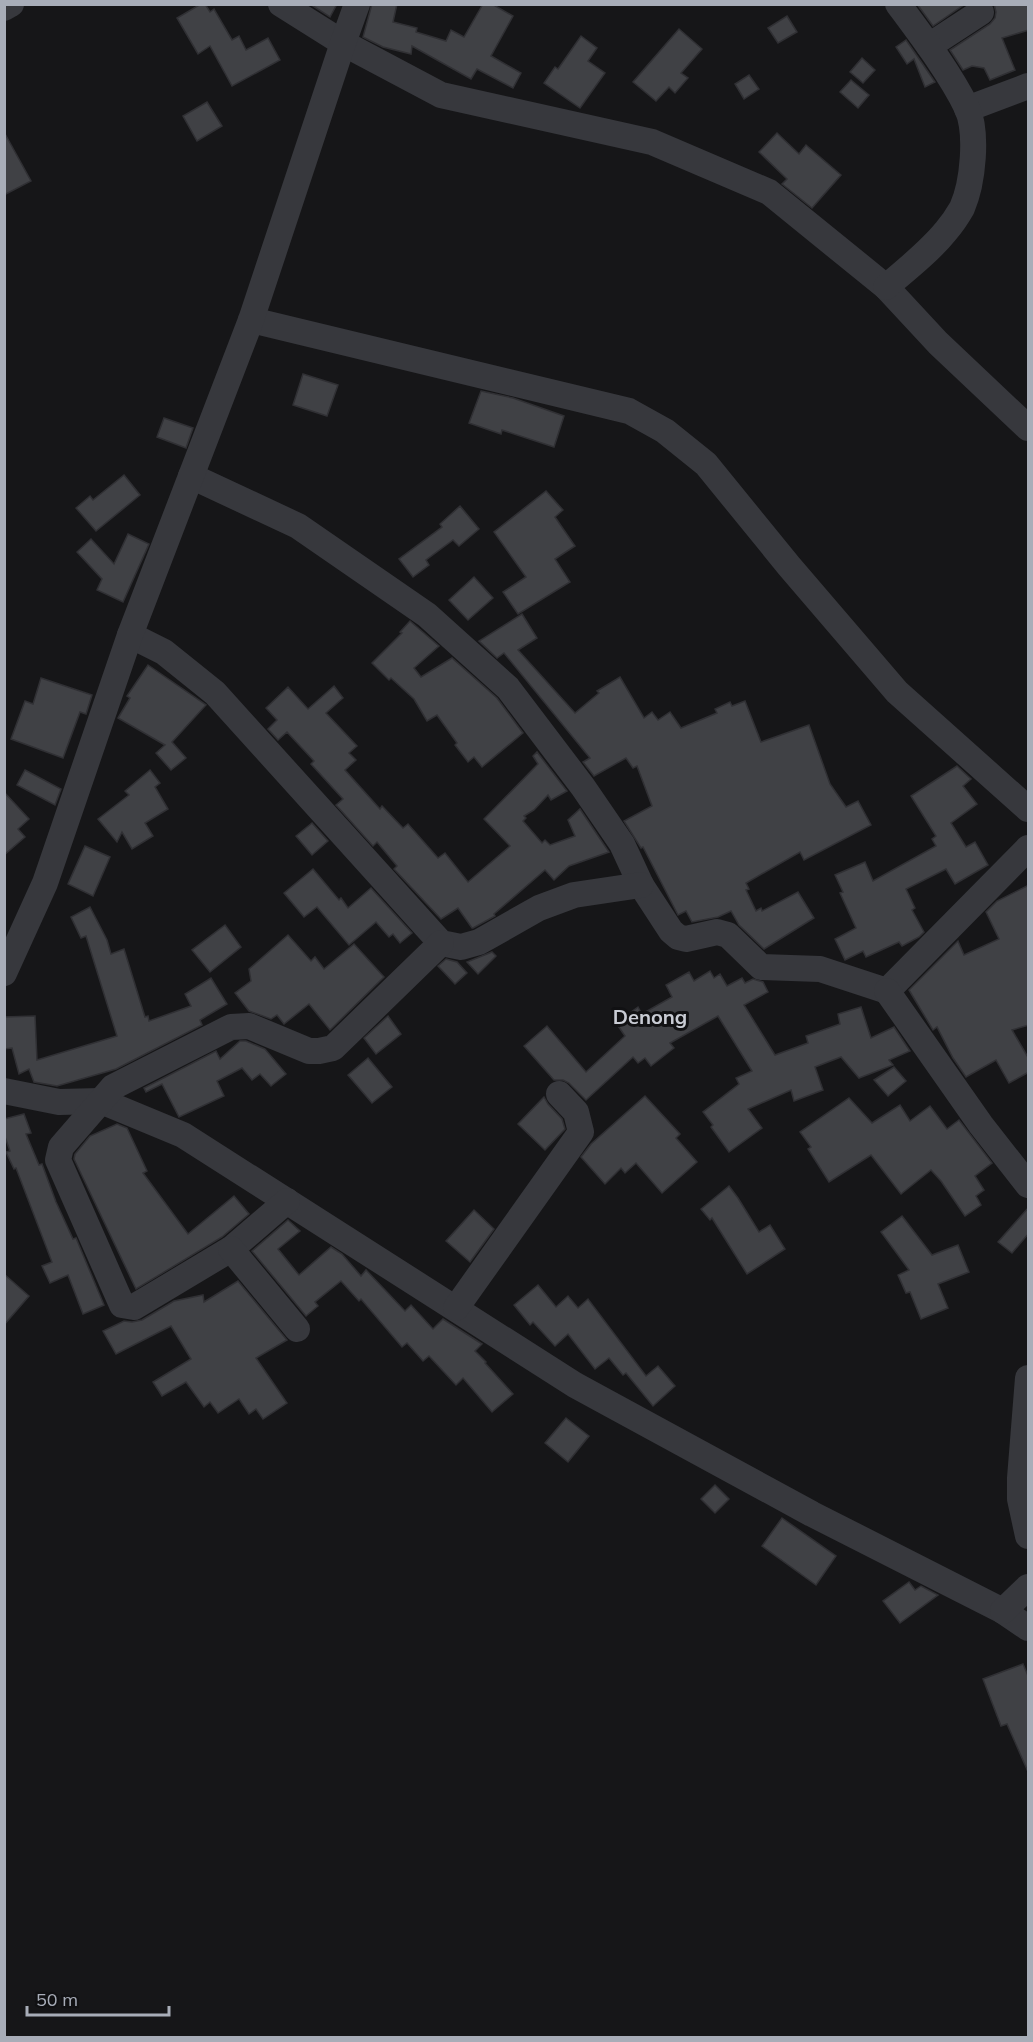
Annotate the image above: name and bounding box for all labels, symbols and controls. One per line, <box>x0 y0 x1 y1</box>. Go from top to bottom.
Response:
district label: Denong <box>613 1004 687 1029</box>
scale bar <box>27 1979 170 2017</box>
text: 50 m <box>36 1988 78 2011</box>

